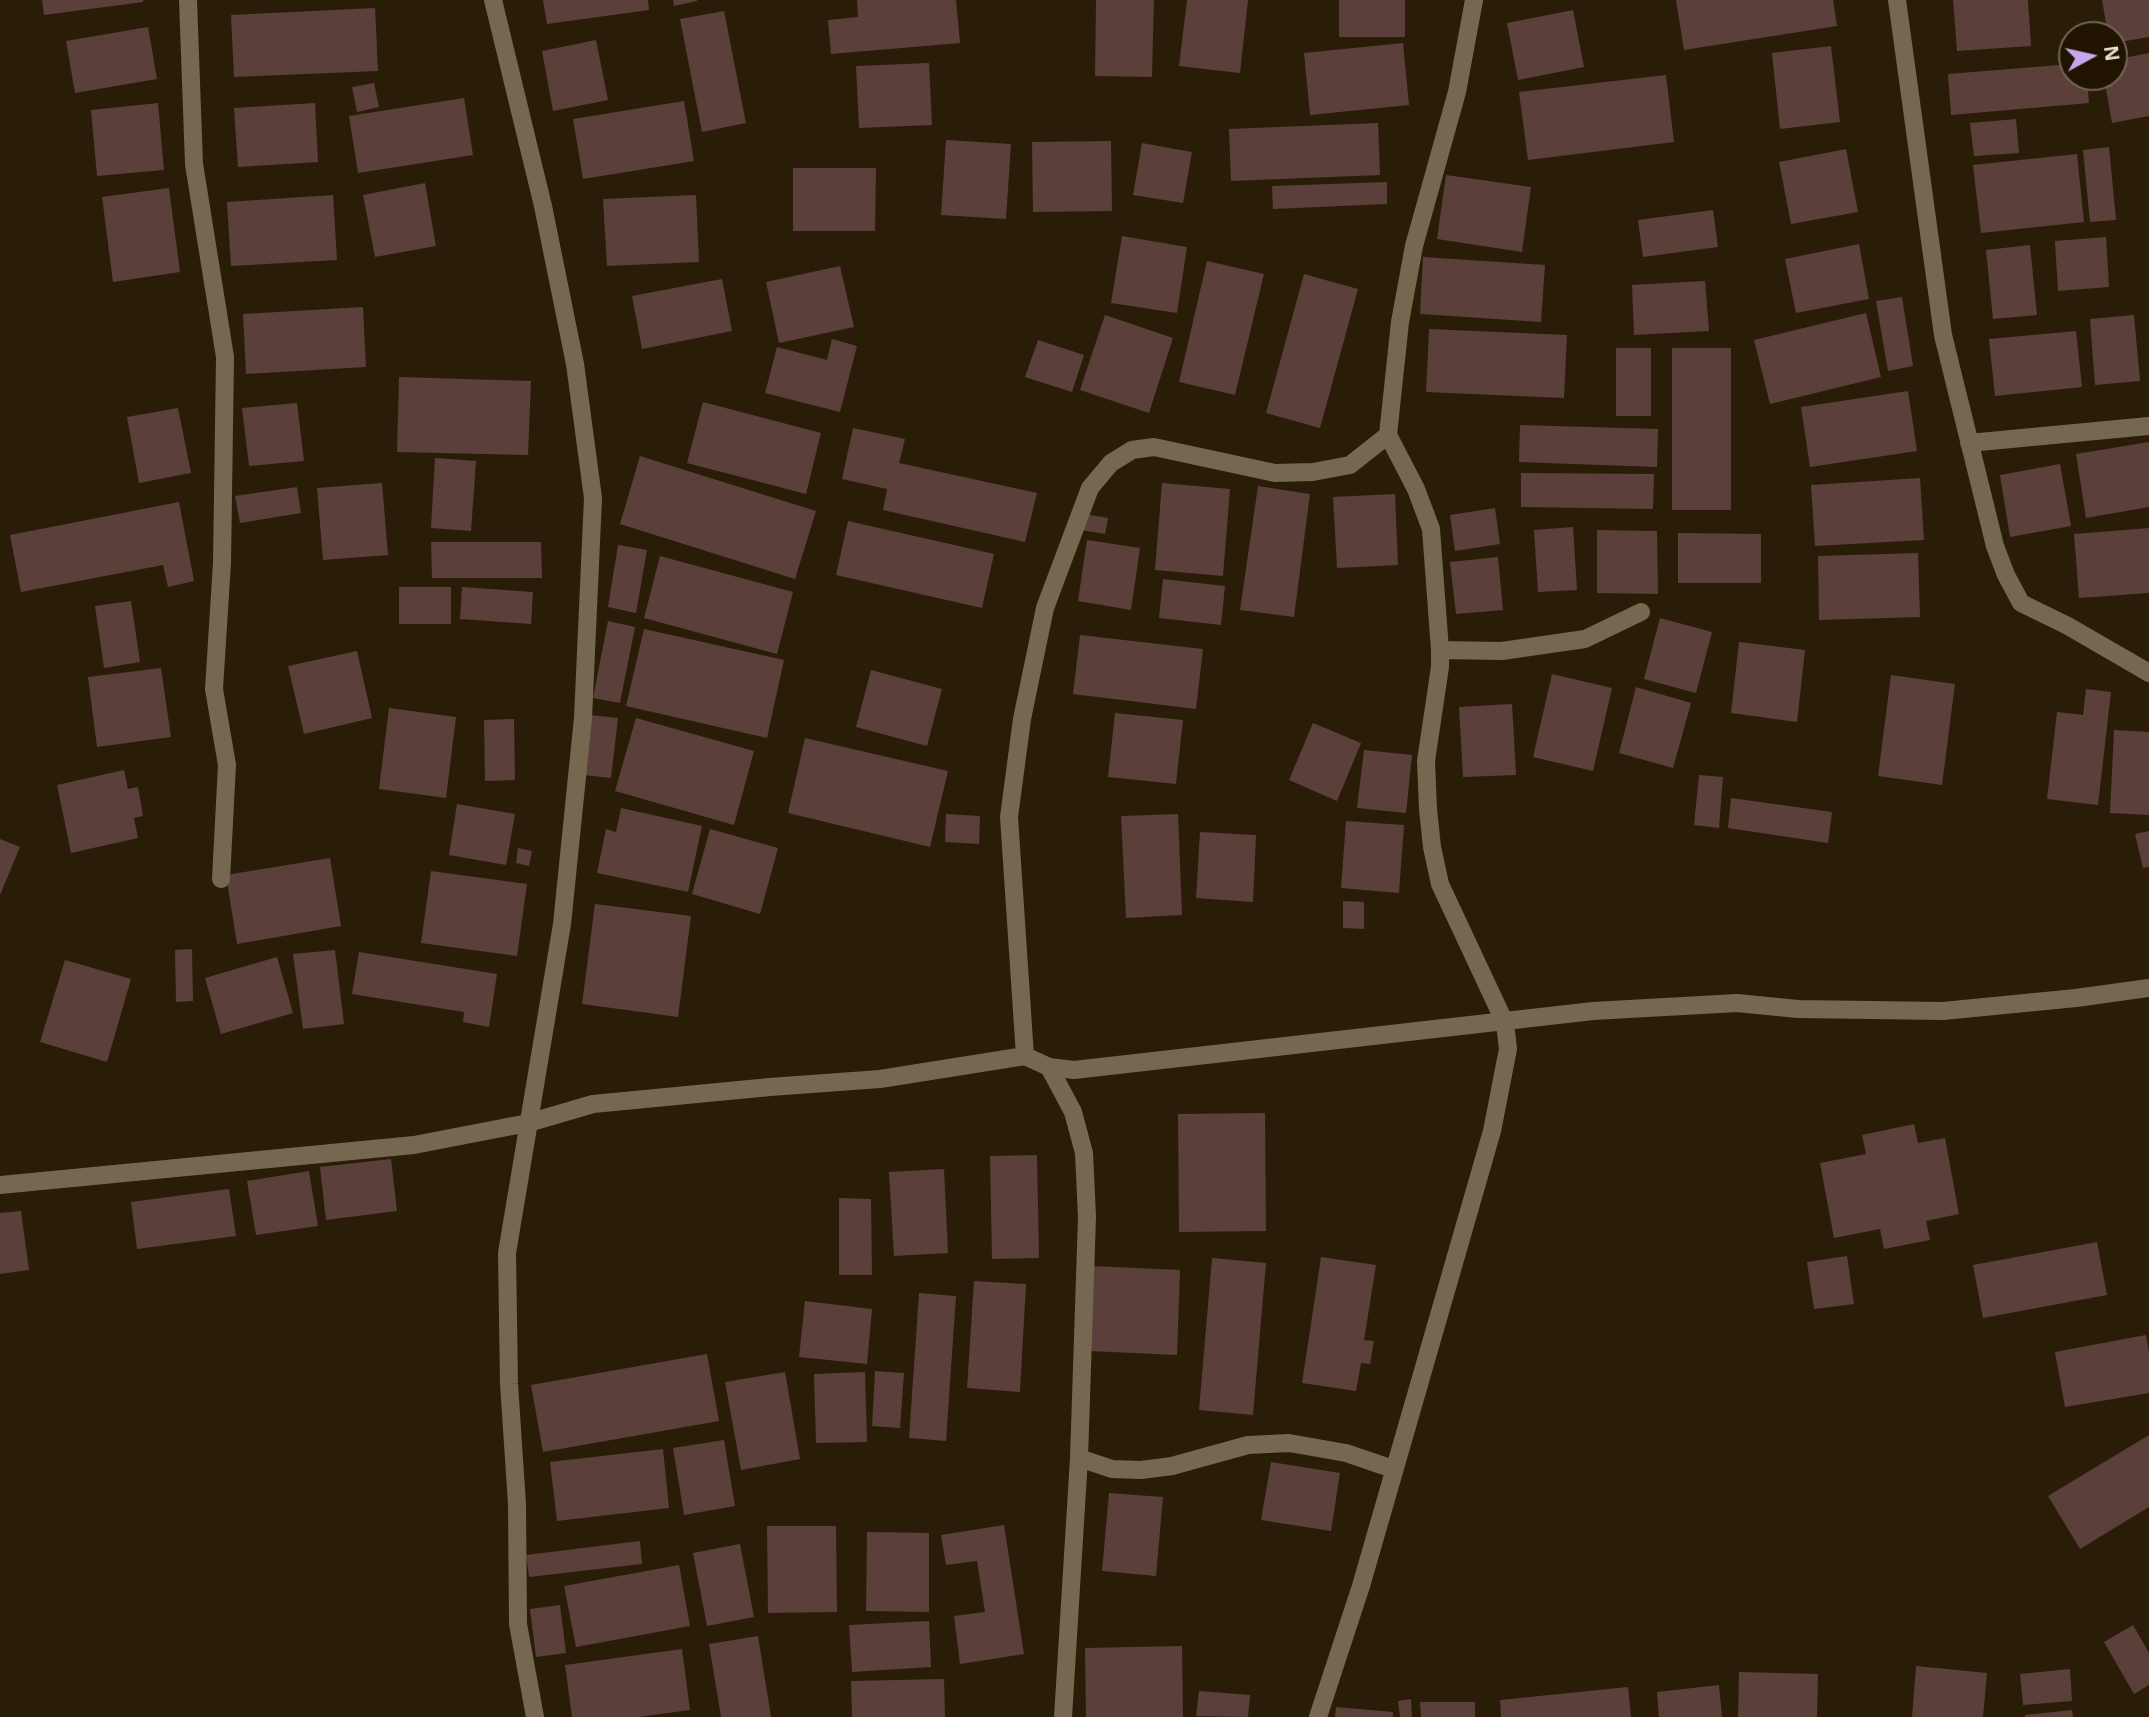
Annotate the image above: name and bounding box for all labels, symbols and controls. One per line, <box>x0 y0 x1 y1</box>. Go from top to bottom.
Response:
north arrow <box>2058 21 2128 91</box>
text: N <box>2098 44 2126 63</box>

